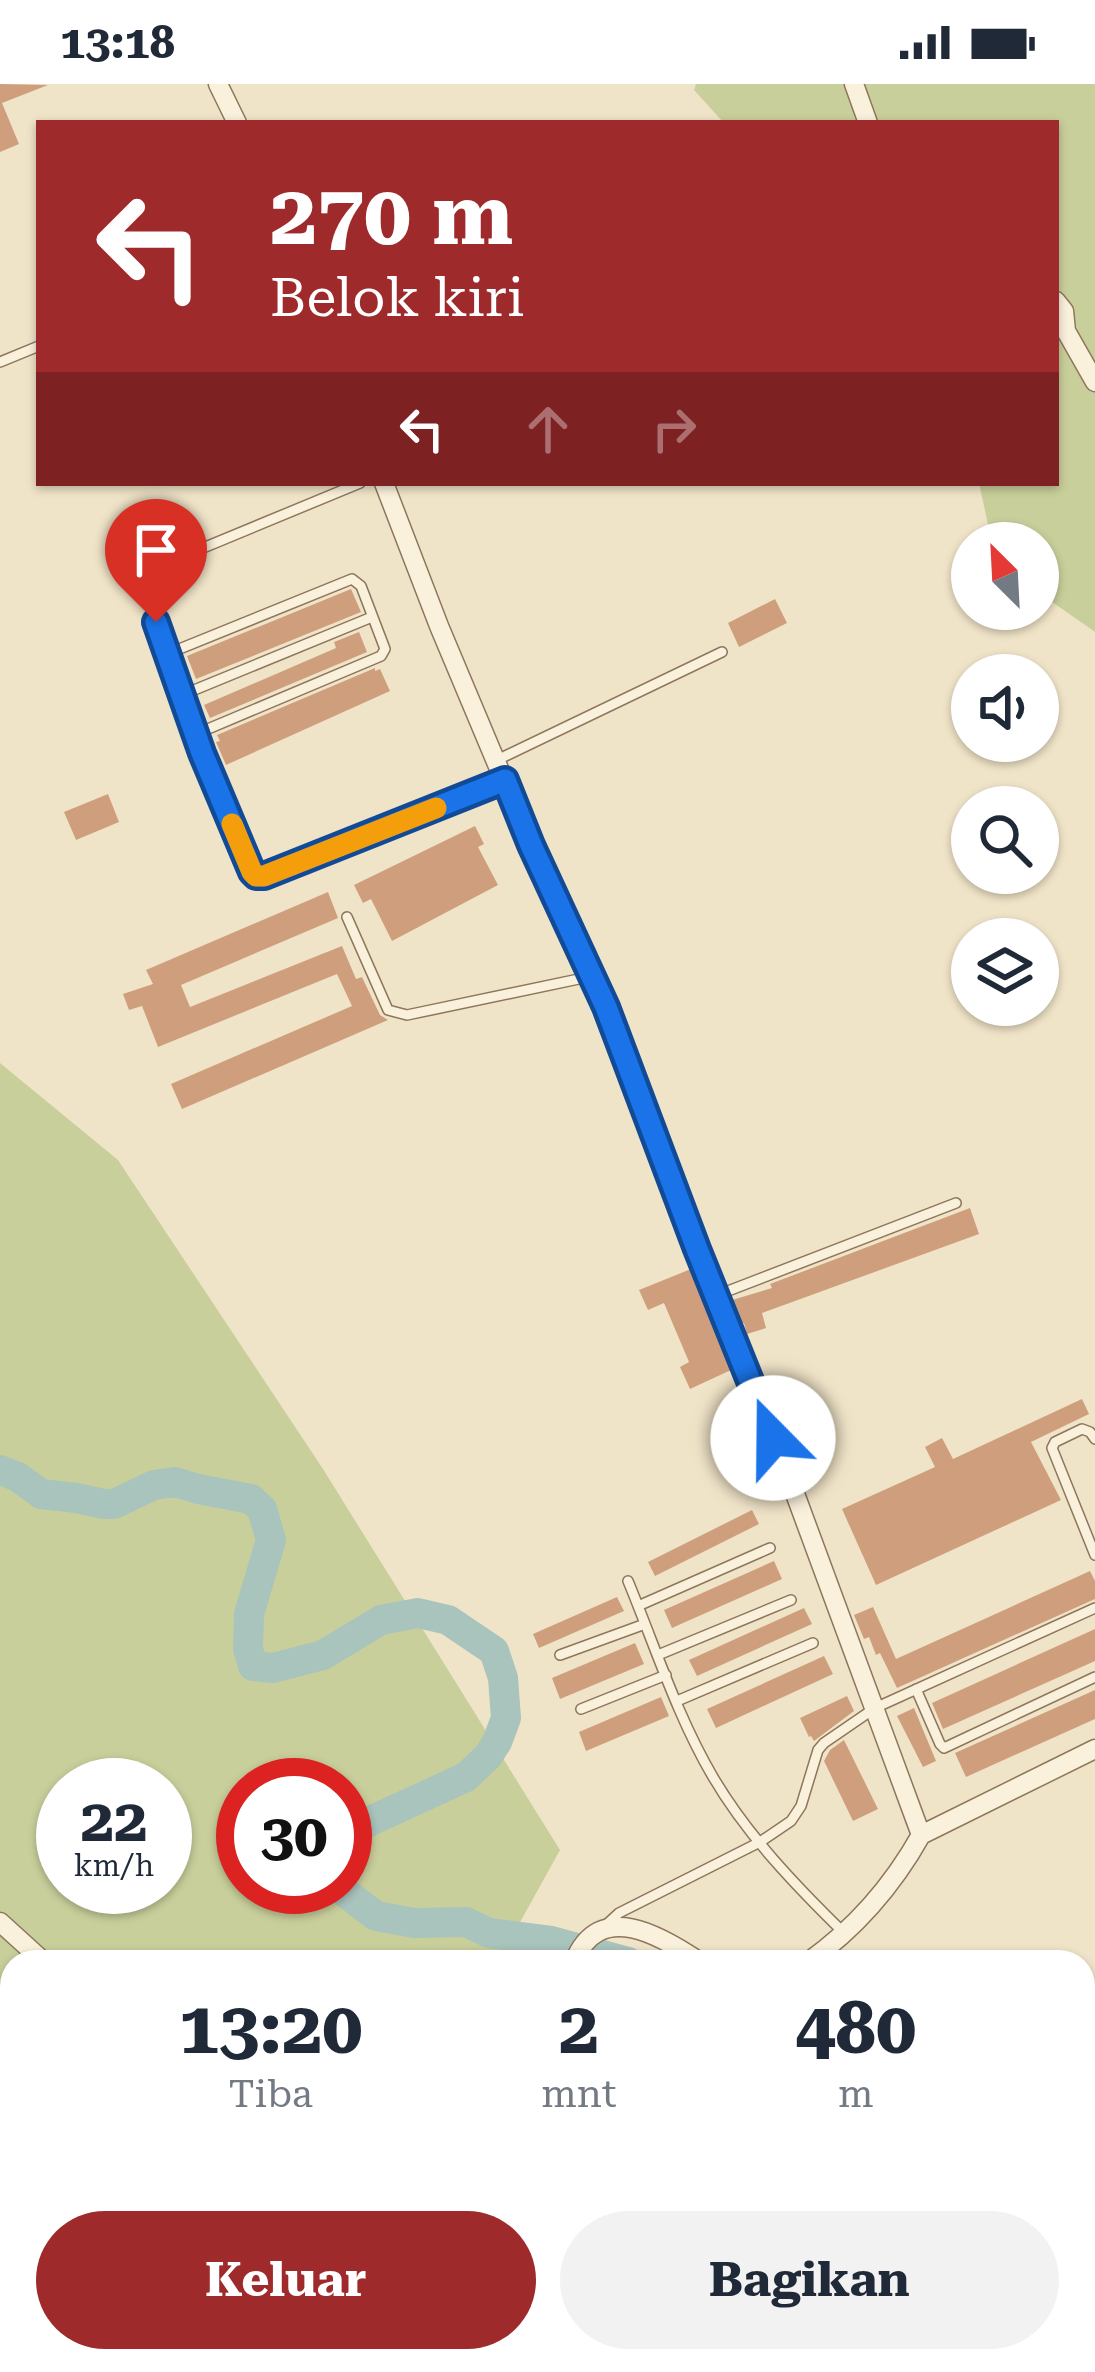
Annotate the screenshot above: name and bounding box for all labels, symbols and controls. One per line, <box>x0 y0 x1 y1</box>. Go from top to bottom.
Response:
text: 13:18 <box>60 16 175 69</box>
text: 270 m <box>270 166 513 264</box>
icon: left <box>72 168 228 324</box>
text: Belok kiri <box>270 266 524 329</box>
icon: left <box>389 396 455 462</box>
icon: ahead <box>515 396 581 462</box>
icon: right <box>641 396 707 462</box>
pin <box>105 499 207 622</box>
icon: arrive <box>123 517 189 583</box>
north arrow <box>951 522 1059 630</box>
map controls <box>951 522 1059 1026</box>
button: sound <box>951 654 1059 762</box>
button: search <box>951 786 1059 894</box>
button: layers <box>951 918 1059 1026</box>
position arrow <box>710 1375 836 1501</box>
speed limit sign: 30 <box>216 1758 372 1914</box>
text: 22 <box>80 1785 148 1856</box>
text: km/h <box>74 1848 154 1883</box>
text: 13:20 <box>179 1986 363 2071</box>
text: 2 <box>559 1986 599 2071</box>
text: 480 <box>795 1986 916 2071</box>
text: Tiba <box>228 2071 313 2117</box>
text: mnt <box>541 2071 617 2117</box>
text: m <box>838 2071 874 2117</box>
button: Keluar <box>36 2211 536 2349</box>
button: Bagikan <box>560 2211 1059 2349</box>

